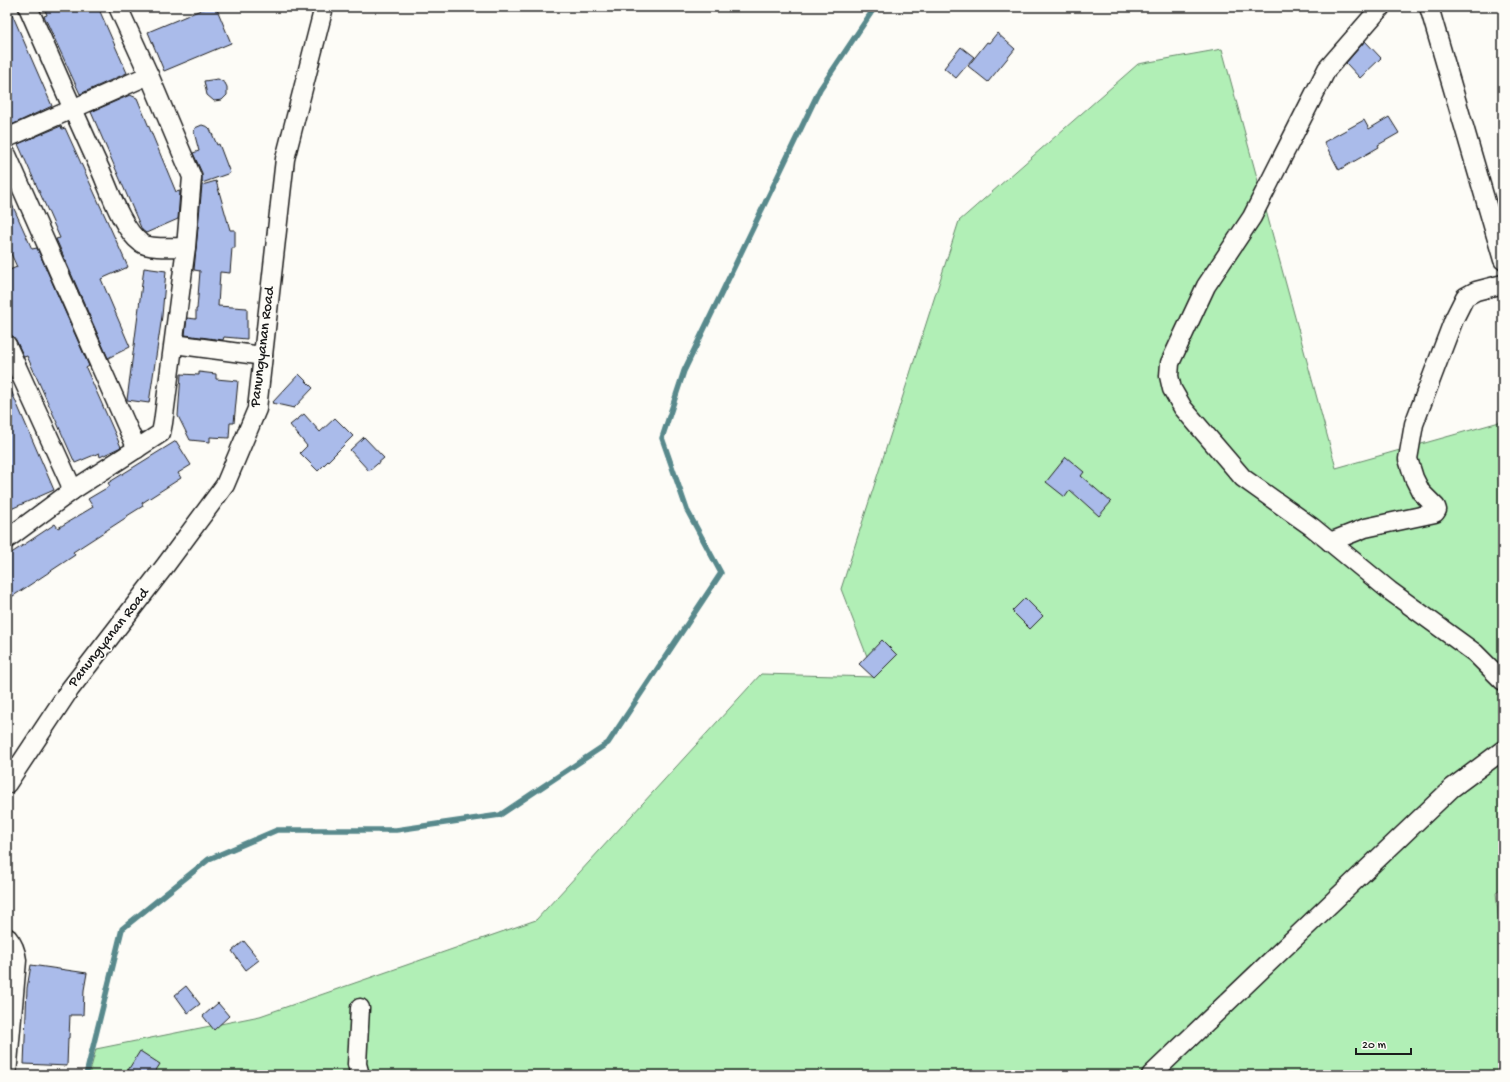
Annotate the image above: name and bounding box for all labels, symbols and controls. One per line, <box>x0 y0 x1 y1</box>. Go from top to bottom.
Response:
street label: Panungyanan Road <box>247 285 279 409</box>
street label: Panungyanan Road <box>64 584 154 692</box>
scale bar <box>1356 1030 1411 1056</box>
text: 20 m <box>1362 1039 1387 1053</box>

